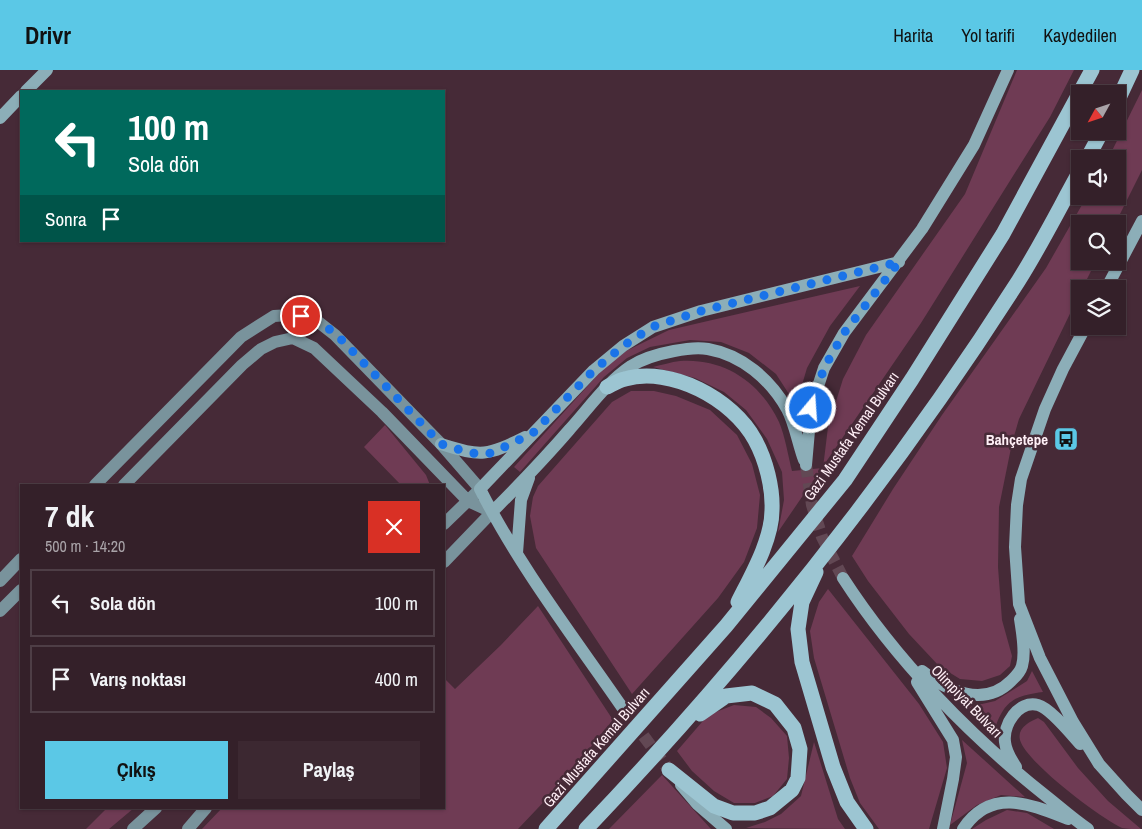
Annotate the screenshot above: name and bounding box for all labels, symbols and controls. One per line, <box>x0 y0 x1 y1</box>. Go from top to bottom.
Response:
text: Drivr <box>25 19 71 51</box>
text: Harita <box>893 23 933 48</box>
text: Yol tarifi <box>961 23 1015 48</box>
text: Kaydedilen <box>1043 23 1117 48</box>
north arrow <box>1071 85 1126 140</box>
map controls <box>1071 85 1126 335</box>
text: 100 m <box>128 104 209 151</box>
icon: left <box>45 110 110 175</box>
text: Sola dön <box>128 149 199 179</box>
button: sound <box>1071 150 1126 205</box>
icon: arrive <box>97 205 125 233</box>
text: Sonra <box>45 206 87 232</box>
button: search <box>1071 215 1126 270</box>
button: layers <box>1071 280 1126 335</box>
pin <box>280 295 322 337</box>
icon: arrive <box>287 302 315 330</box>
street label: Gazi Mustafa Kemal Bulvarı <box>798 367 904 505</box>
position arrow <box>784 381 836 433</box>
bus stop icon: Bahçetepe <box>1053 426 1079 452</box>
place label: Bahçetepe <box>986 429 1048 450</box>
text: 7 dk <box>45 496 94 536</box>
button: close <box>368 501 420 553</box>
text: 500 m · 14:20 <box>45 535 125 557</box>
icon: left <box>47 589 75 617</box>
text: Sola dön <box>90 590 156 616</box>
text: 100 m <box>375 590 418 616</box>
street label: Olimpiyat Bulvarı <box>927 660 1007 742</box>
icon: arrive <box>47 665 75 693</box>
text: Varış noktası <box>90 666 186 692</box>
text: 400 m <box>375 666 418 692</box>
street label: Gazi Mustafa Kemal Bulvarı <box>538 682 654 812</box>
button: Çıkış <box>45 741 228 799</box>
button: Paylaş <box>238 741 420 799</box>

